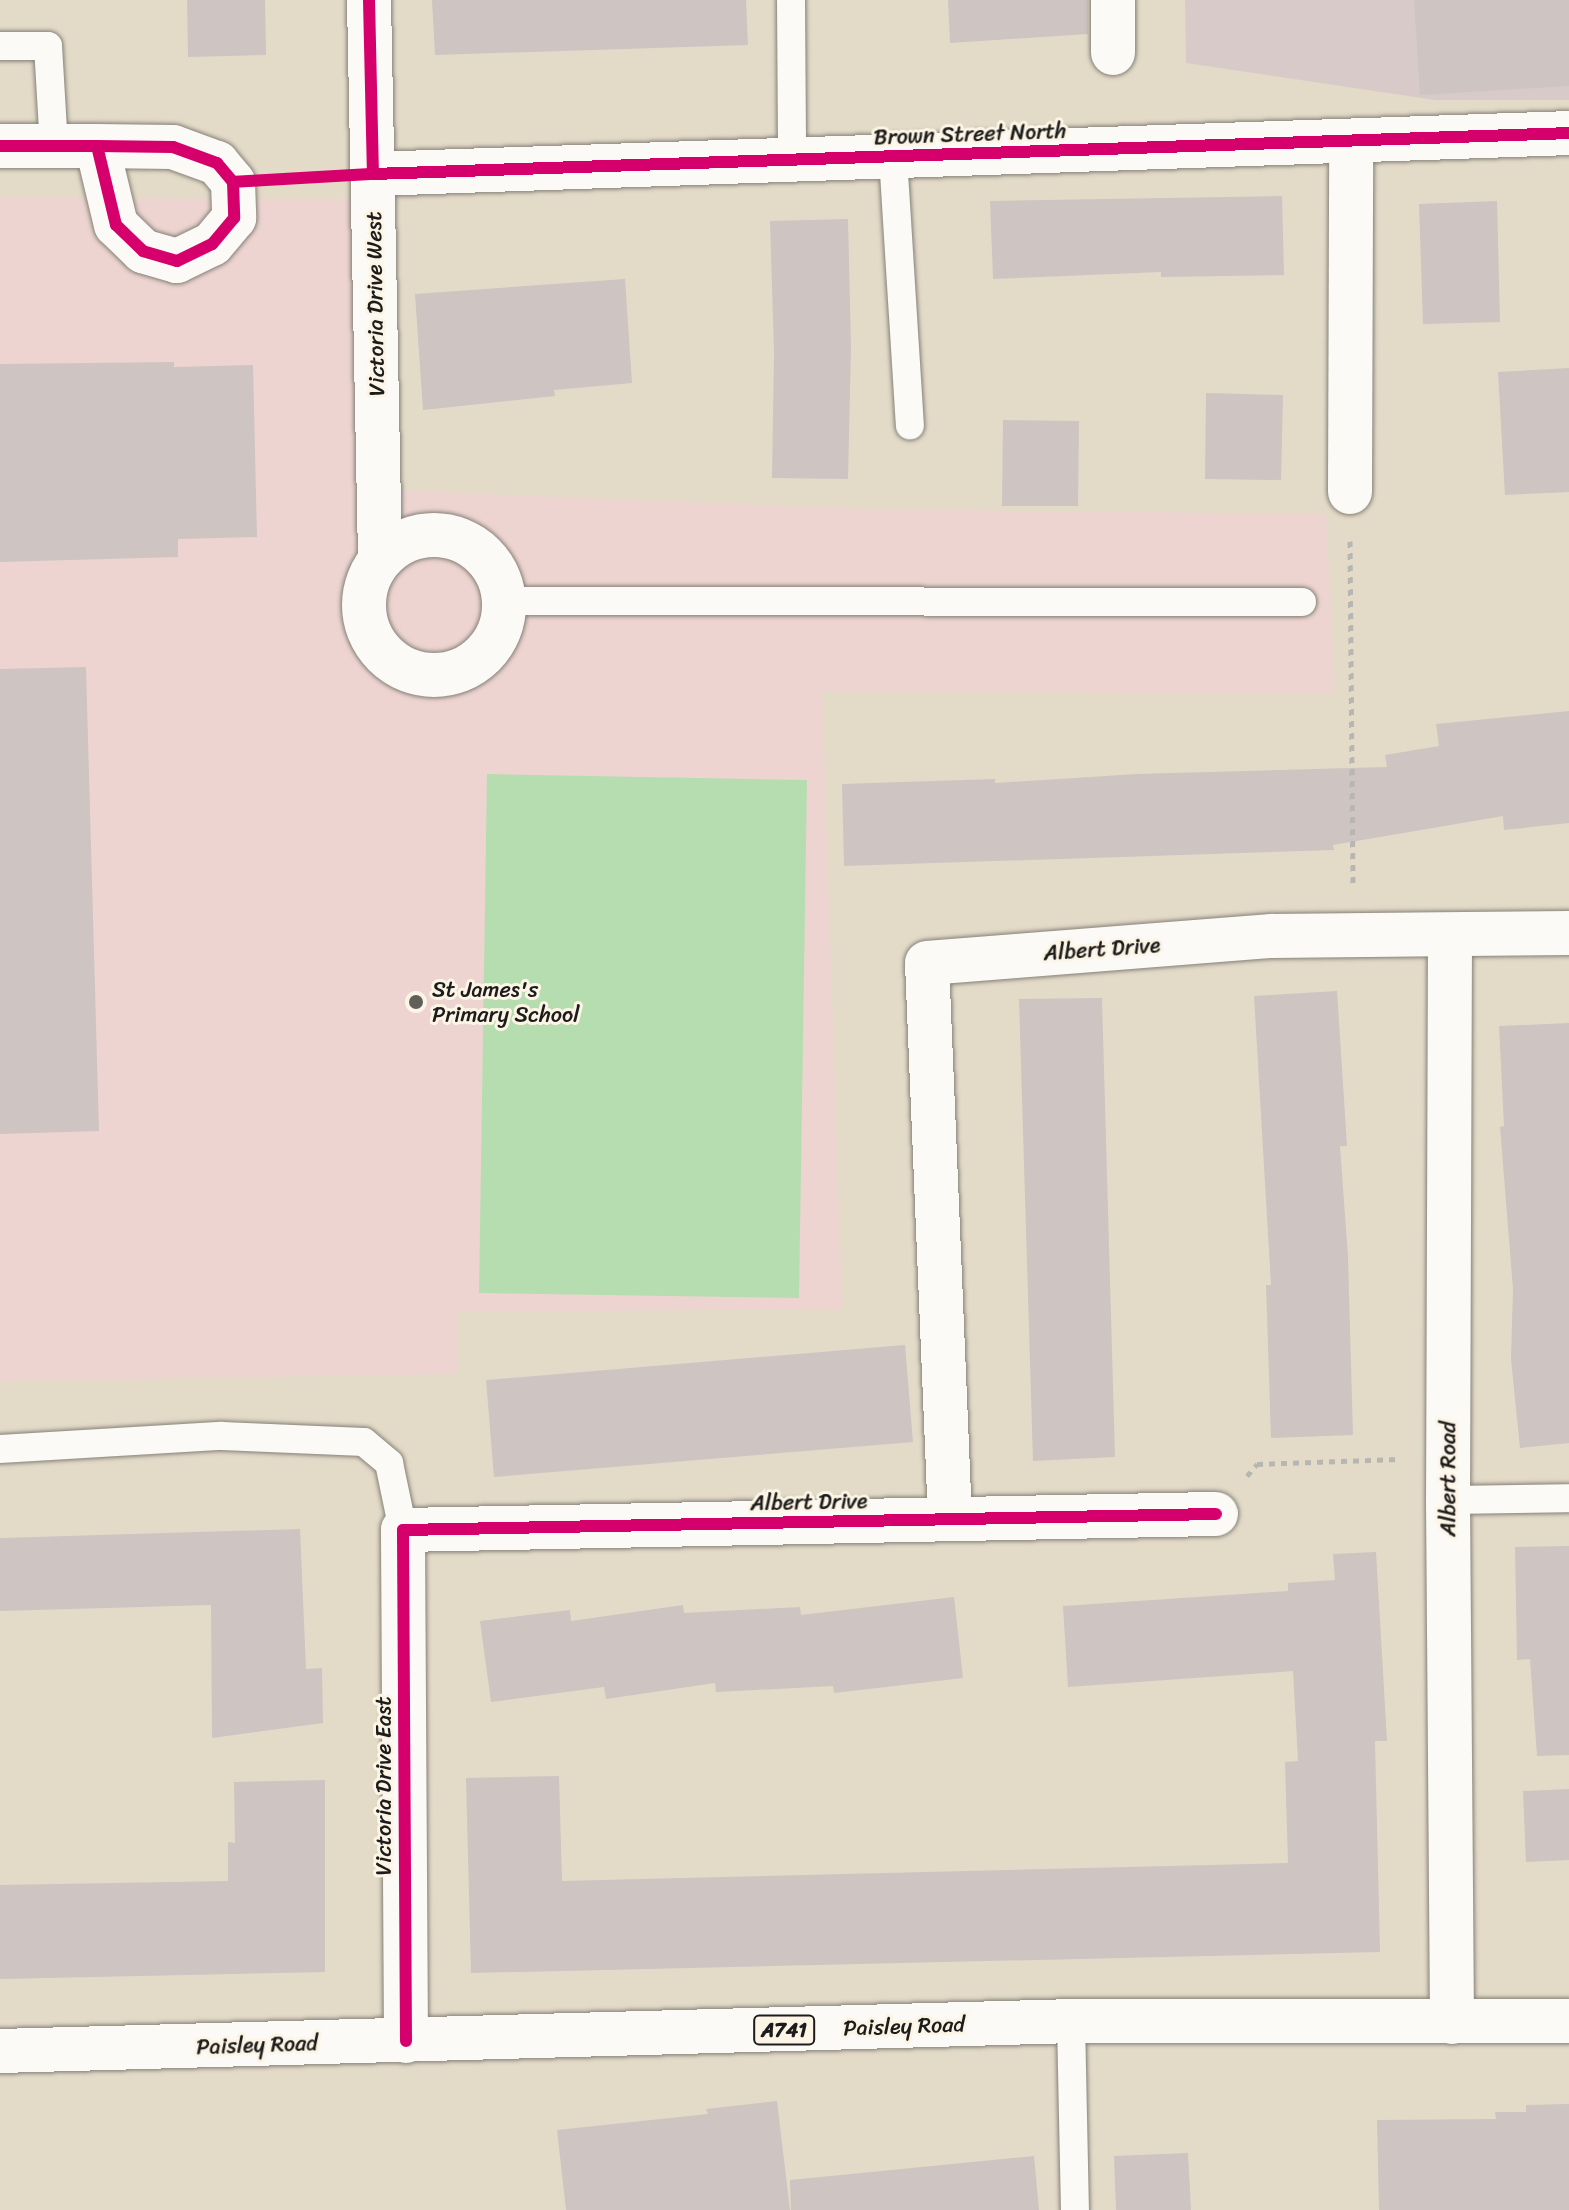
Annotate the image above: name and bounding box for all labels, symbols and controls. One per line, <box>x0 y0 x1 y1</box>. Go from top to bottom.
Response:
street label: Brown Street North <box>873 117 1067 151</box>
street label: Victoria Drive West <box>360 211 390 397</box>
street label: Albert Drive <box>1042 932 1162 966</box>
place label: St James's Primary School <box>432 976 579 1028</box>
marker: St James's Primary School <box>407 993 425 1011</box>
street label: Albert Road <box>1435 1421 1461 1537</box>
street label: Albert Drive <box>750 1488 868 1516</box>
street label: Victoria Drive East <box>371 1695 397 1877</box>
street label: Paisley Road <box>843 2011 965 2041</box>
road number: A741 <box>752 2014 816 2046</box>
street label: Paisley Road <box>196 2030 318 2060</box>

